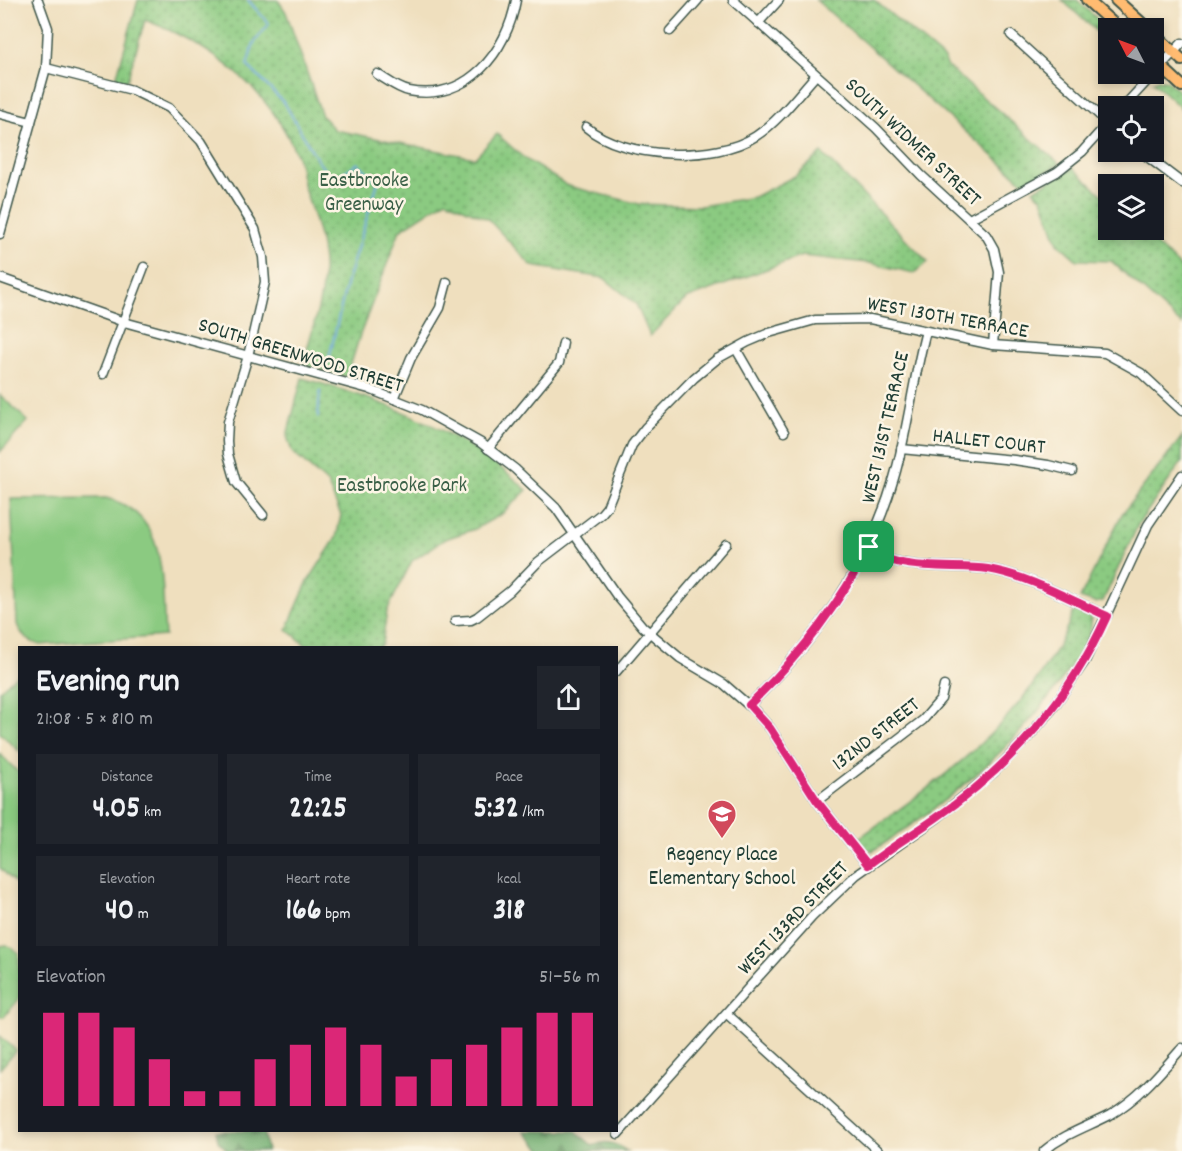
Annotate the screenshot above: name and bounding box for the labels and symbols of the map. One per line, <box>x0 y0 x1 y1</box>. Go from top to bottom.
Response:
north arrow <box>1098 18 1164 84</box>
street label: SOUTH WIDMER STREET <box>837 72 987 215</box>
park label: Eastbrooke Greenway <box>319 167 409 221</box>
street label: WEST 130TH TERRACE <box>865 290 1031 348</box>
street label: SOUTH GREENWOOD STREET <box>194 311 407 403</box>
street label: WEST 131ST TERRACE <box>855 348 919 506</box>
street label: HALLET COURT <box>931 422 1047 464</box>
park label: Eastbrooke Park <box>337 472 467 502</box>
pin <box>843 521 894 572</box>
street label: 132ND STREET <box>826 691 928 779</box>
school or university icon: Regency Place Elementary School <box>706 798 738 840</box>
place label: Regency Place Elementary School <box>649 841 795 895</box>
street label: WEST 133RD STREET <box>732 855 857 983</box>

